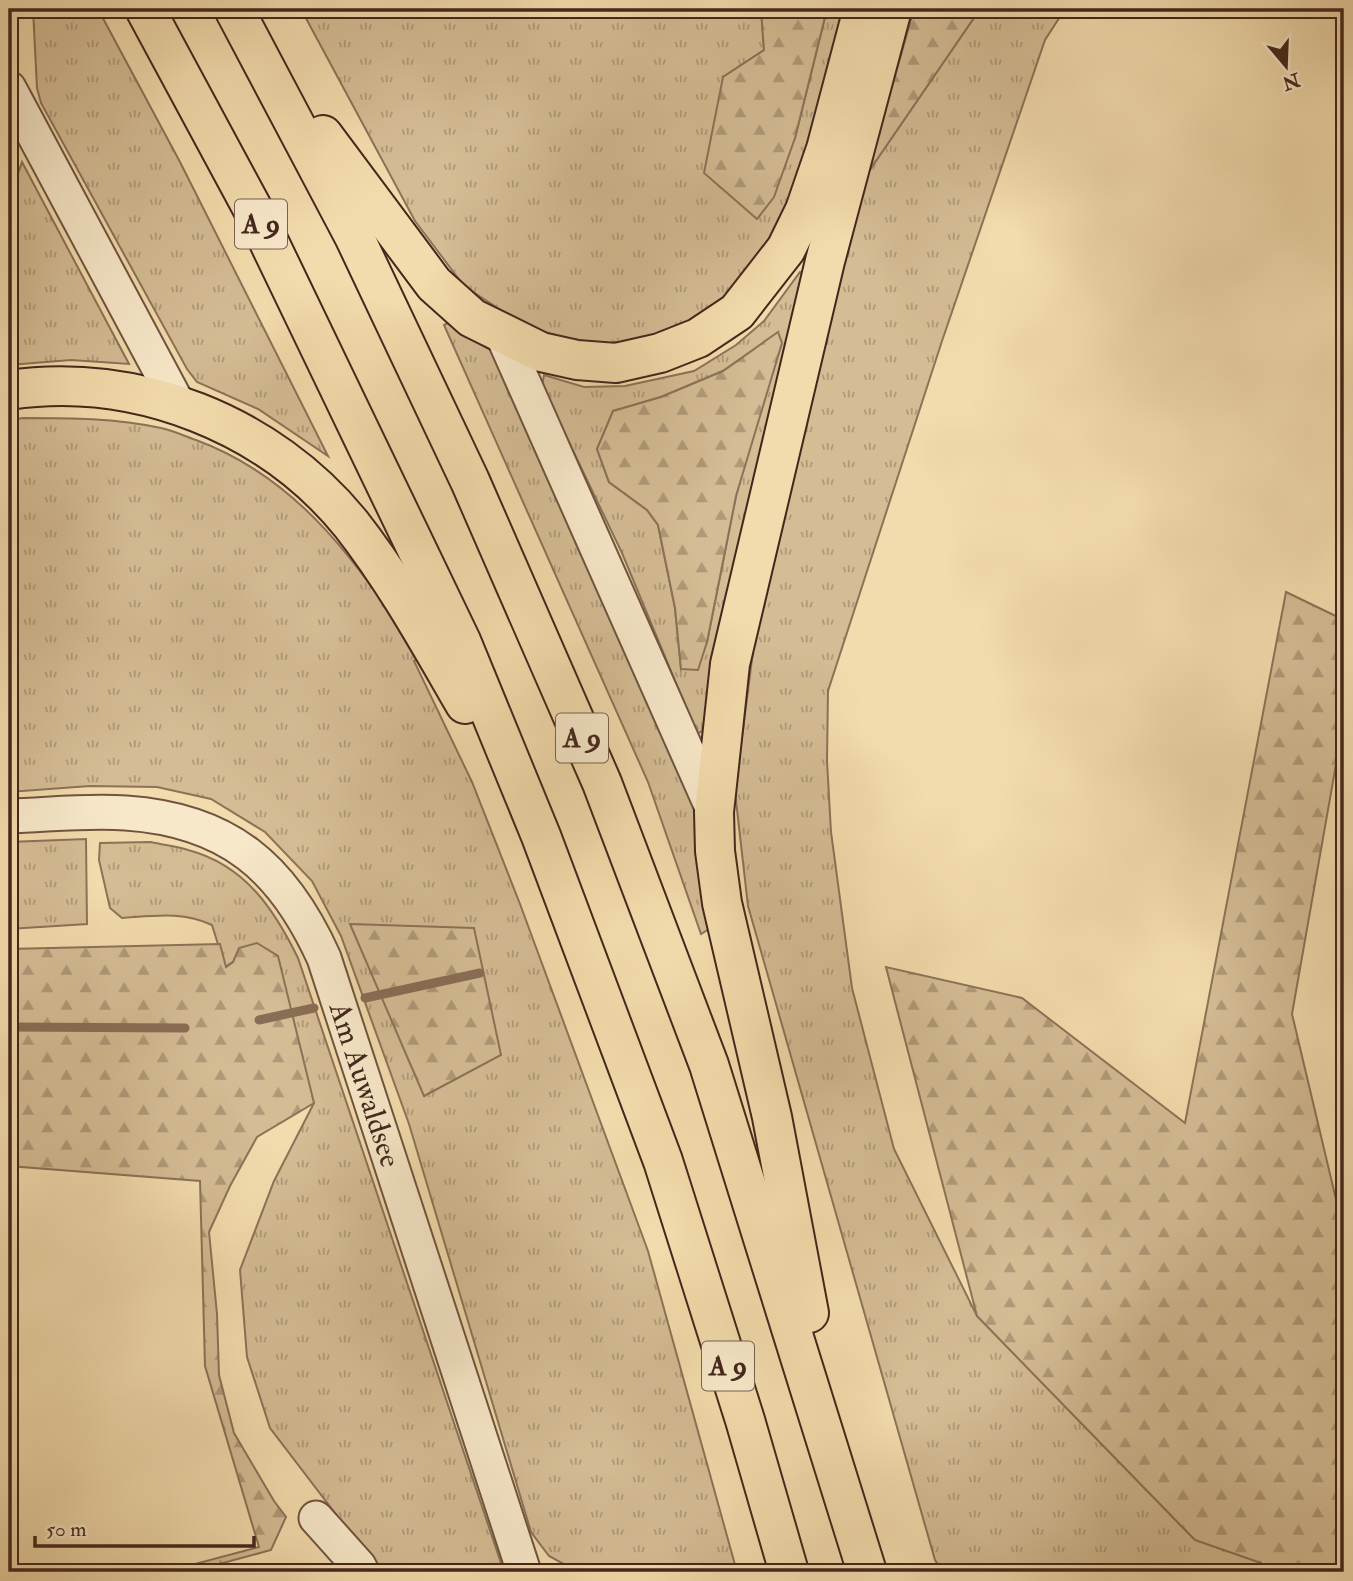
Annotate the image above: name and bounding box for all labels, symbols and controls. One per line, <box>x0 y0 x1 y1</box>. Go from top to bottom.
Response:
north arrow <box>1252 32 1322 102</box>
text: N <box>1278 67 1304 96</box>
road number: A 9 <box>235 200 287 248</box>
road number: A 9 <box>556 714 608 762</box>
street label: Am Auwaldsee <box>321 996 409 1172</box>
road number: A 9 <box>702 1342 754 1390</box>
scale bar <box>35 1504 254 1548</box>
text: 50 m <box>46 1516 87 1543</box>

